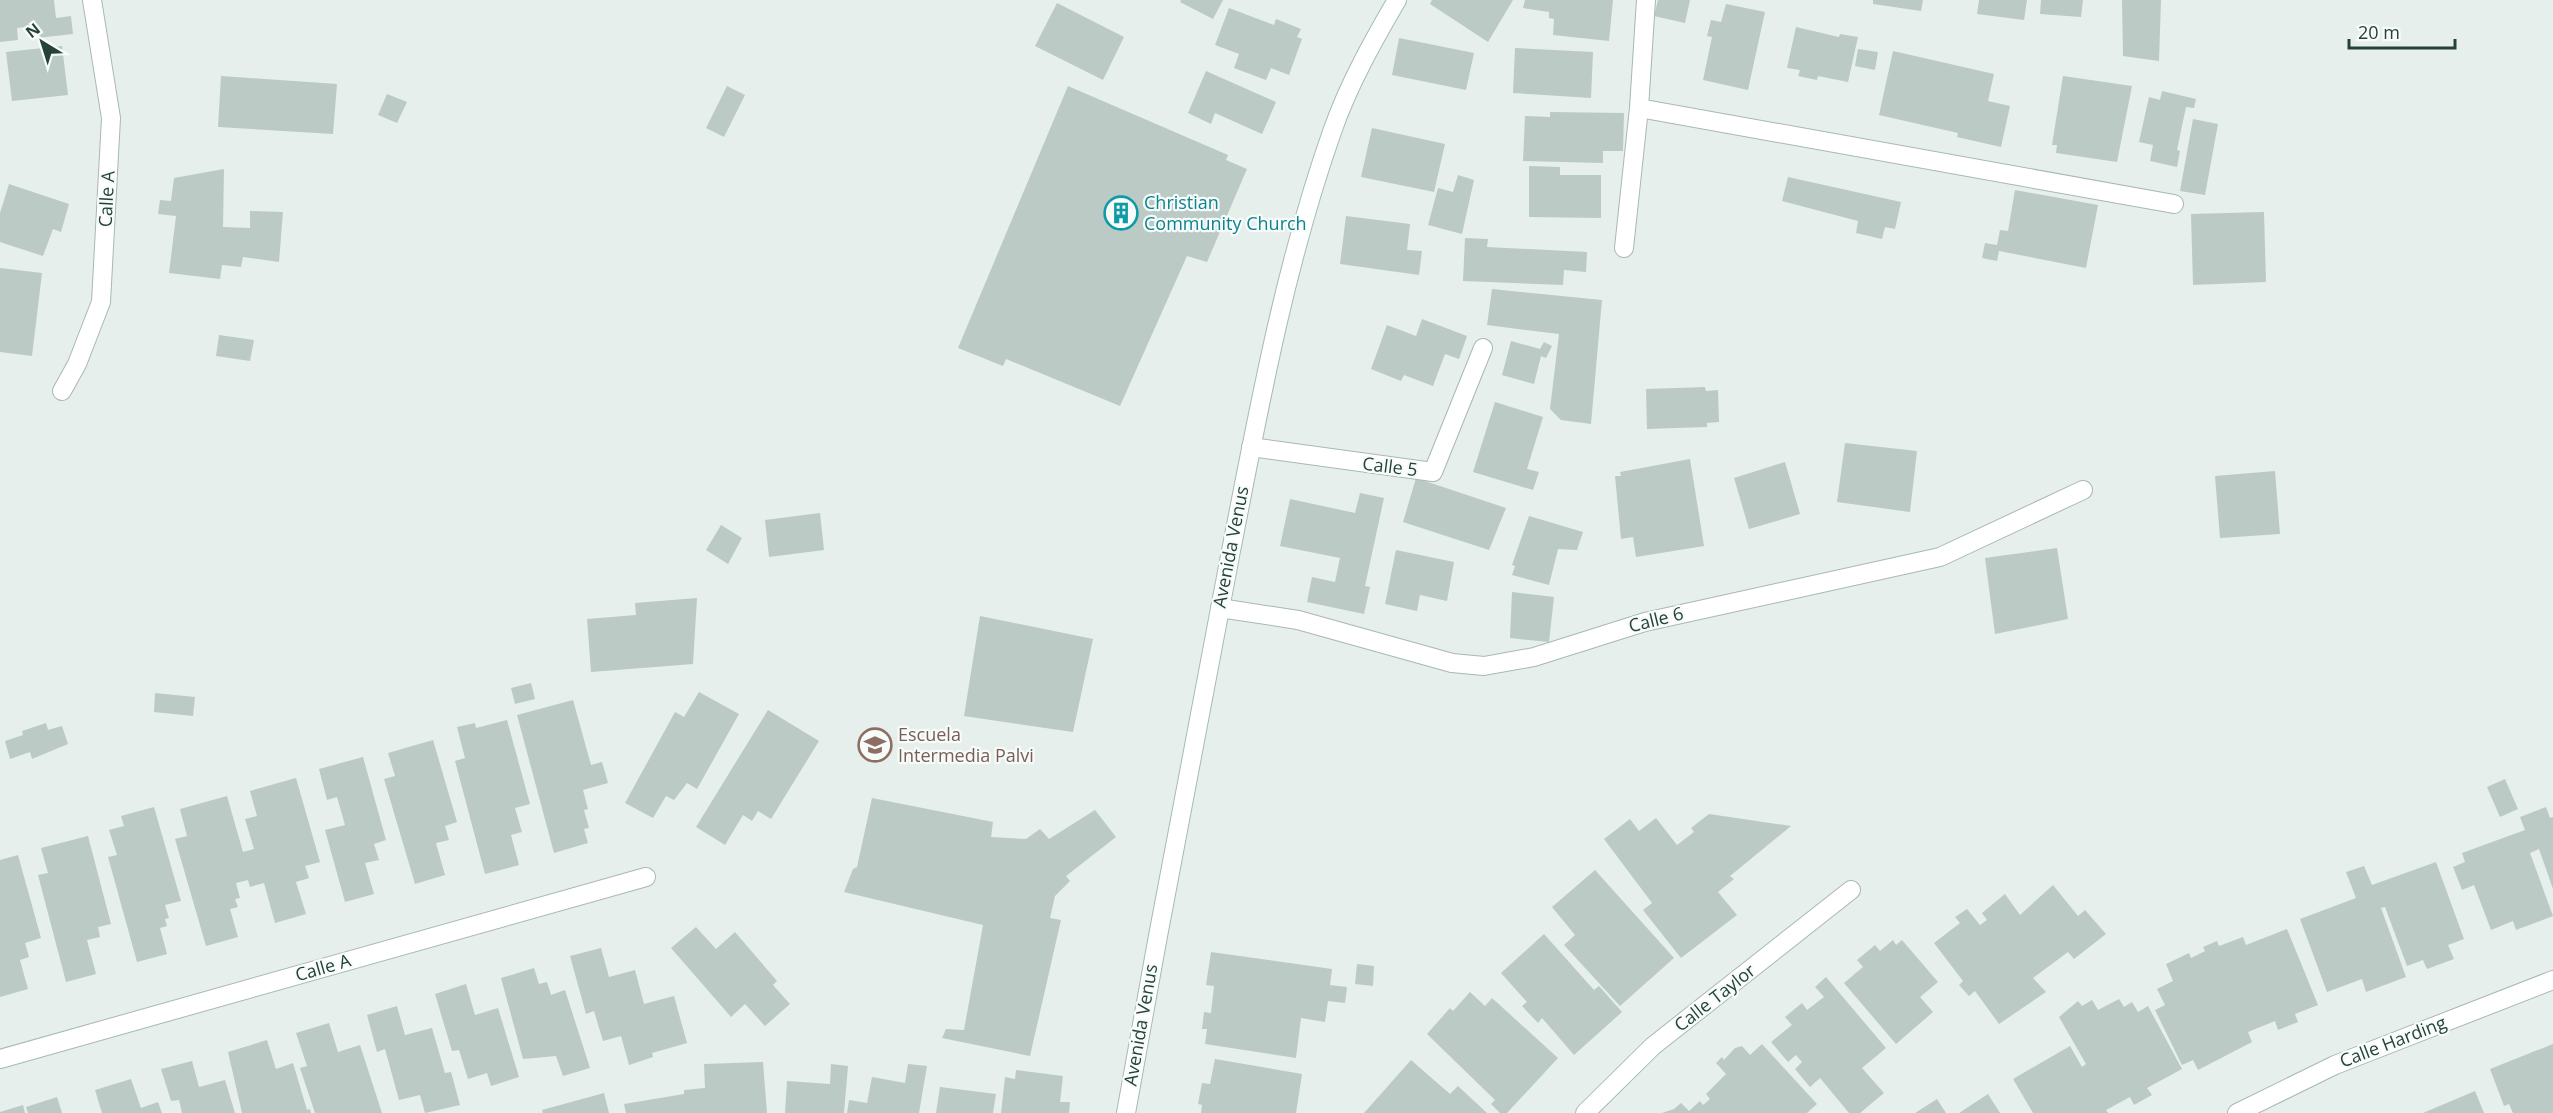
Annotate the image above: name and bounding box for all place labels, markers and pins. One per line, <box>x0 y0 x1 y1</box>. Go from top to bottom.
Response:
place label: Christian Community Church <box>1144 190 1307 235</box>
building icon: Christian Community Church <box>1103 195 1139 231</box>
place label: Escuela Intermedia Palvi <box>898 722 1034 767</box>
school or university icon: Escuela Intermedia Palvi <box>857 727 893 763</box>

